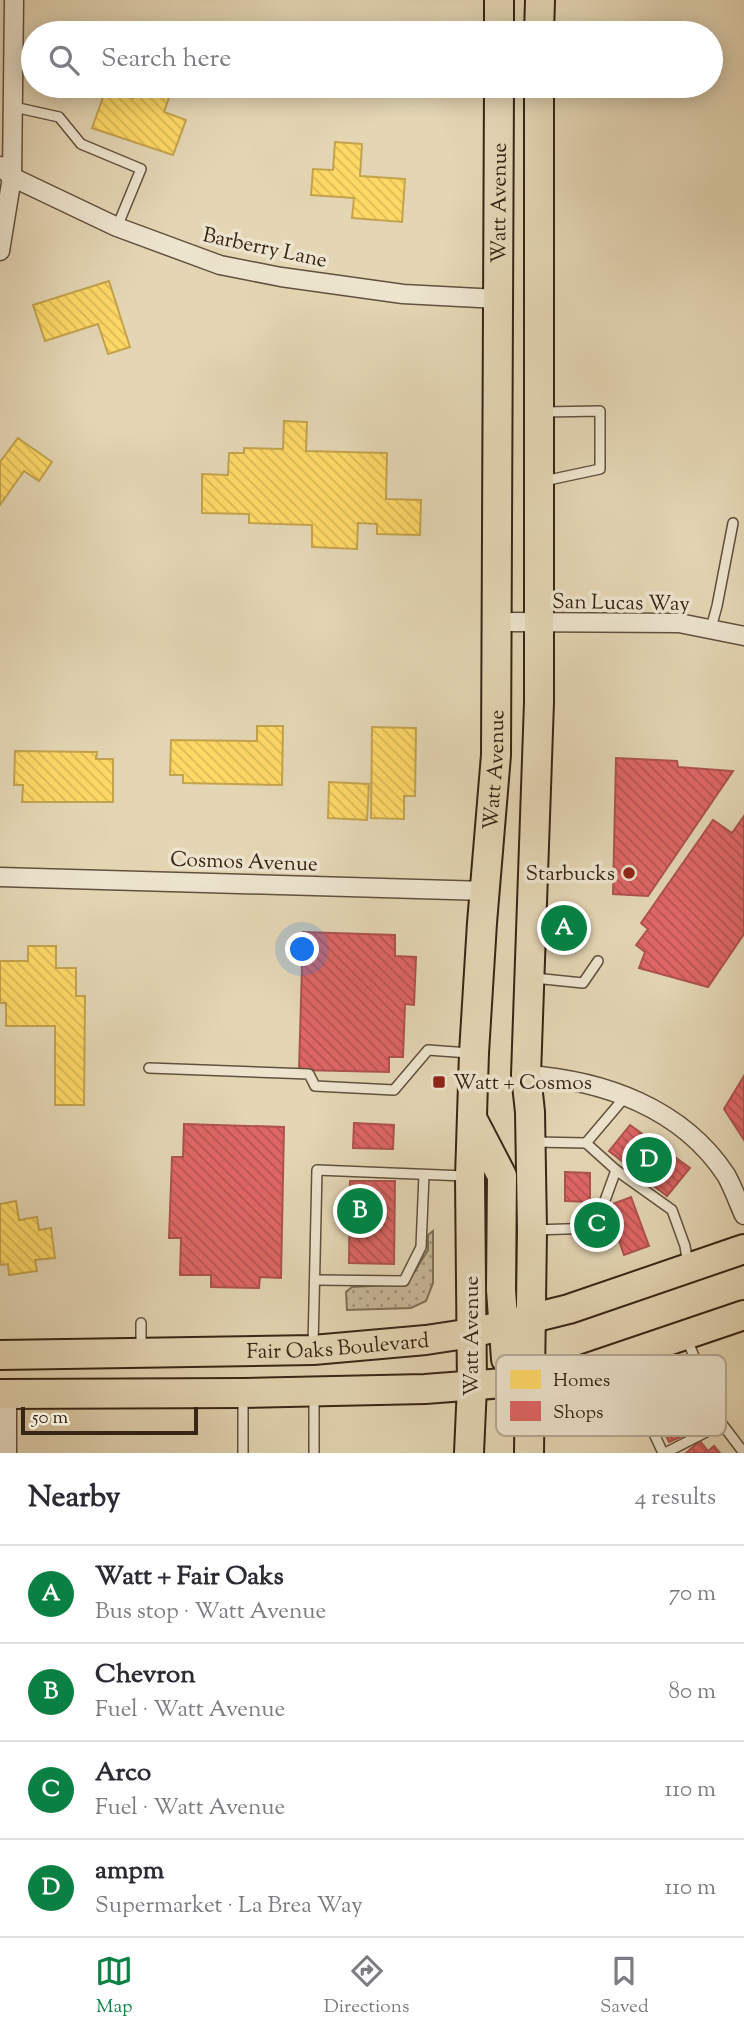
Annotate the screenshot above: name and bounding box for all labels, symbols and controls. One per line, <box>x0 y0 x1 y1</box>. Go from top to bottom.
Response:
search box <box>21 21 723 98</box>
icon: search <box>45 41 83 79</box>
text: Search here <box>101 41 231 78</box>
street label: Watt Avenue <box>485 143 516 263</box>
street label: Barberry Lane <box>200 221 330 277</box>
street label: San Lucas Way <box>552 588 691 620</box>
street label: Watt Avenue <box>477 710 513 831</box>
street label: Cosmos Avenue <box>170 845 318 881</box>
place label: Starbucks <box>526 860 615 890</box>
marker: Starbucks <box>621 865 637 881</box>
pin: A <box>541 902 587 954</box>
your location <box>285 932 319 966</box>
place label: Watt + Cosmos <box>453 1069 592 1099</box>
marker: Watt + Cosmos <box>431 1074 447 1090</box>
pin: D <box>626 1134 672 1186</box>
pin: B <box>337 1185 383 1237</box>
pin: C <box>574 1199 620 1251</box>
street label: Watt Avenue <box>458 1276 488 1396</box>
street label: Fair Oaks Boulevard <box>246 1327 431 1368</box>
legend <box>496 1355 726 1436</box>
text: Homes <box>553 1368 610 1395</box>
text: Shops <box>553 1400 604 1427</box>
scale bar <box>21 1404 198 1436</box>
text: 50 m <box>32 1405 68 1432</box>
text: Nearby <box>28 1477 120 1520</box>
text: 4 results <box>635 1482 716 1515</box>
text: Watt + Fair Oaks <box>95 1559 284 1596</box>
text: A <box>42 1578 60 1611</box>
text: 70 m <box>669 1578 716 1611</box>
text: Bus stop · Watt Avenue <box>95 1596 326 1629</box>
text: Chevron <box>95 1657 196 1694</box>
text: B <box>44 1676 58 1709</box>
text: 80 m <box>668 1676 716 1709</box>
text: Fuel · Watt Avenue <box>95 1694 285 1727</box>
text: Arco <box>95 1755 151 1792</box>
text: C <box>42 1774 60 1807</box>
text: 110 m <box>665 1774 716 1807</box>
text: Fuel · Watt Avenue <box>95 1792 285 1825</box>
text: ampm <box>95 1853 164 1890</box>
text: D <box>42 1872 60 1905</box>
text: 110 m <box>665 1872 716 1905</box>
text: Supermarket · La Brea Way <box>95 1890 363 1923</box>
tab: Map <box>95 1952 133 2021</box>
tab: Directions <box>324 1952 409 2021</box>
tab: Saved <box>600 1952 649 2021</box>

